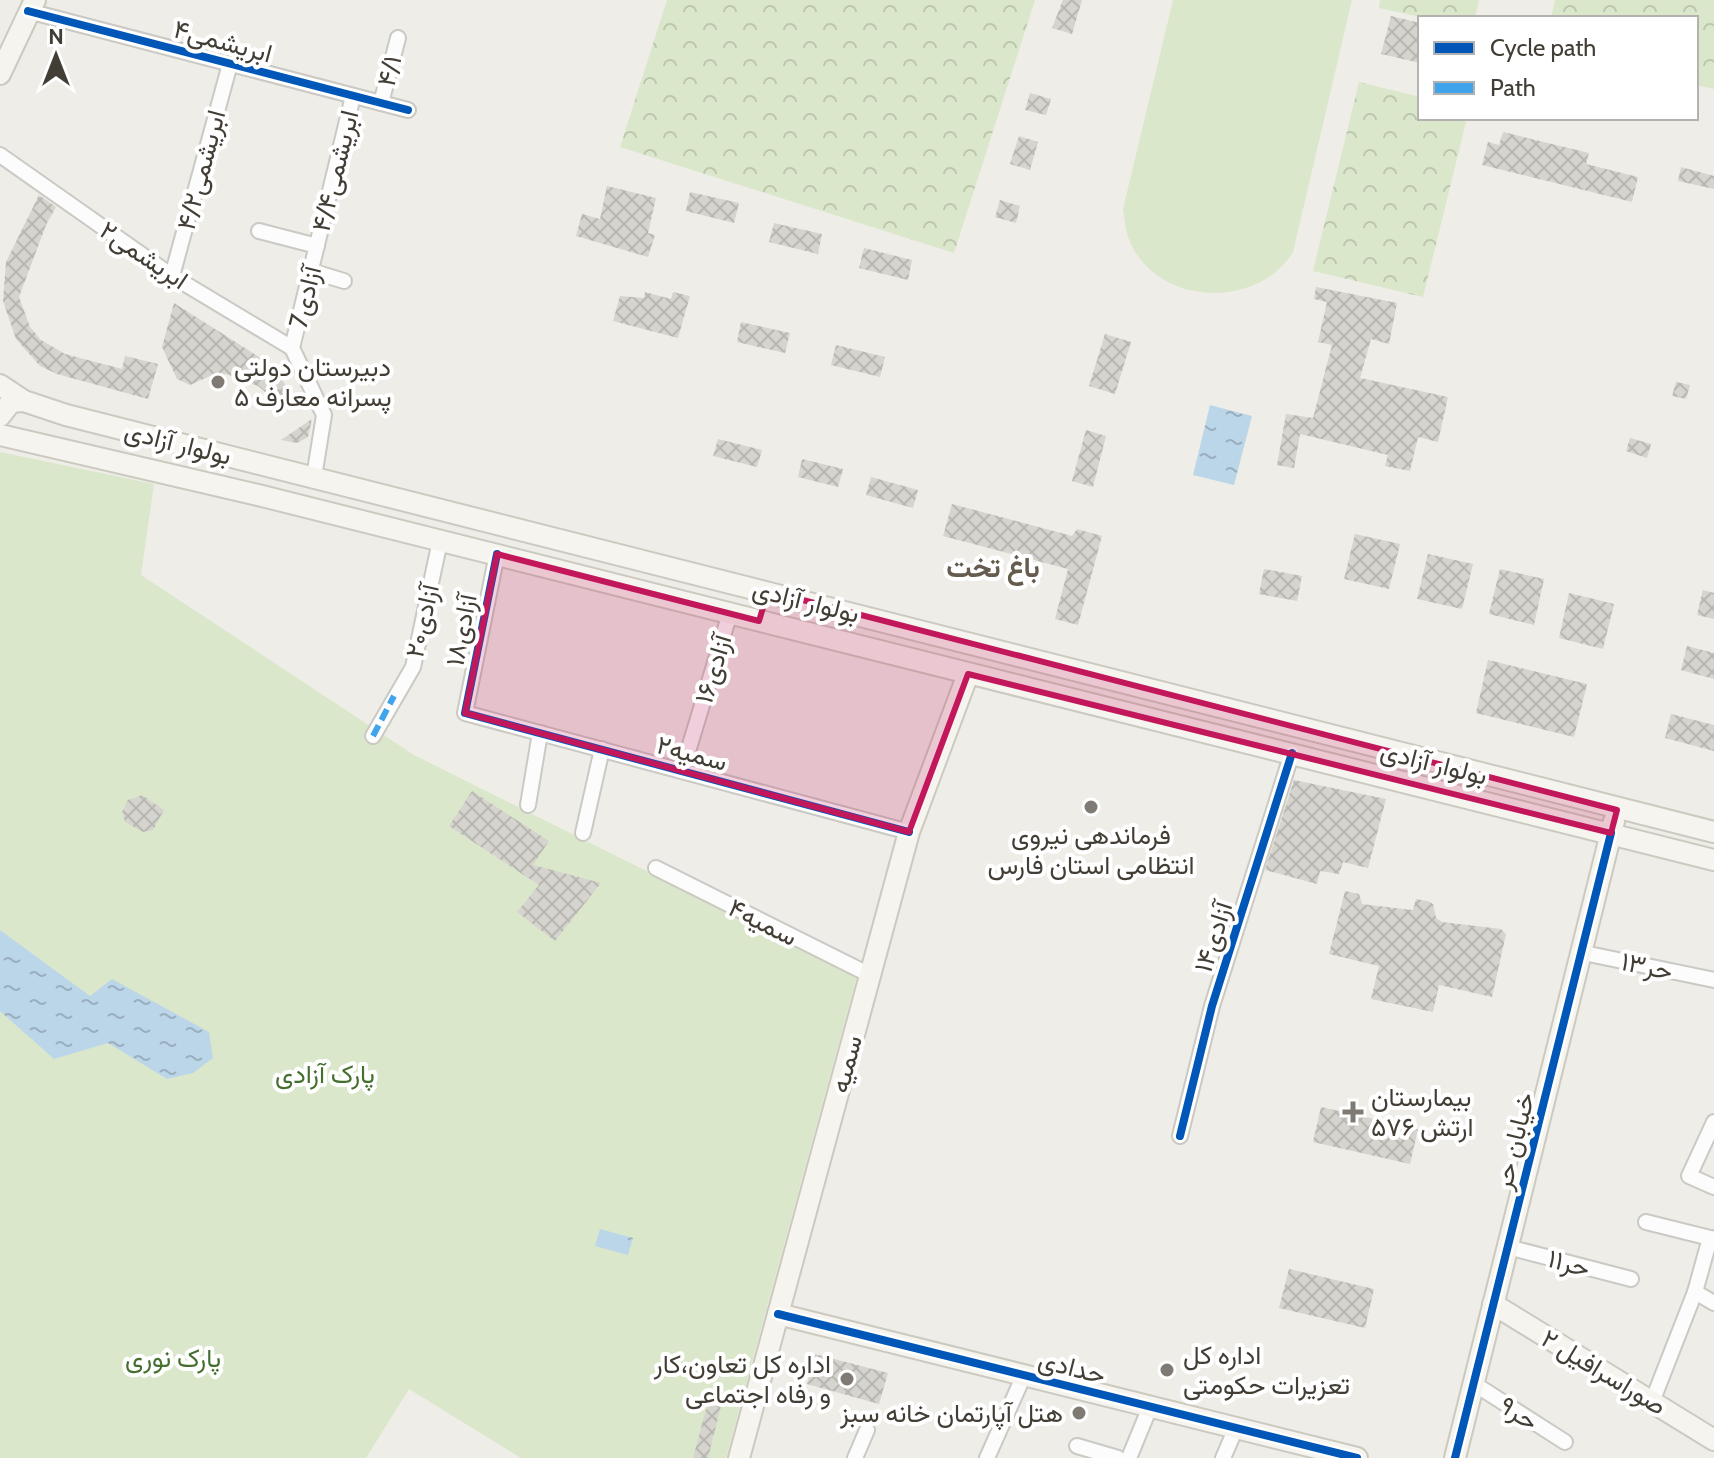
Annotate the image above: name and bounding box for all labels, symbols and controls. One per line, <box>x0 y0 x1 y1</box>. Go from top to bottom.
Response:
street label: ابریشمی۴ <box>170 12 276 70</box>
north arrow <box>16 16 96 96</box>
legend <box>1418 16 1698 120</box>
text: N <box>48 23 64 50</box>
text: Cycle path <box>1490 33 1596 62</box>
street label: ۴/۱ <box>370 52 408 90</box>
text: Path <box>1490 73 1536 102</box>
street label: ابریشمی۴/۲ <box>170 107 232 233</box>
street label: ابریشمی۴/۴ <box>304 107 366 235</box>
street label: ابریشمی۲ <box>94 214 194 296</box>
street label: 7آزادی <box>282 261 329 331</box>
place label: دبیرستان دولتی پسرانه معارف ۵ <box>234 351 392 415</box>
marker: دبیرستان دولتی پسرانه معارف ۵ <box>209 373 227 391</box>
street label: بولوار آزادی <box>121 414 235 472</box>
district label: باغ تخت <box>946 550 1040 586</box>
street label: بولوار آزادی <box>749 572 863 630</box>
street label: آزادی۲۰ <box>398 579 446 661</box>
street label: آزادی۱۸ <box>438 589 484 669</box>
street label: آزادی۱۶ <box>687 629 739 707</box>
street label: ۲سمیه <box>653 728 731 778</box>
street label: بولوار آزادی <box>1377 734 1491 792</box>
marker: فرماندهی نیروی انتظامی استان فارس <box>1082 798 1100 816</box>
place label: فرماندهی نیروی انتظامی استان فارس <box>987 819 1195 881</box>
street label: سمیه۴ <box>723 891 803 953</box>
street label: آزادی۱۴ <box>1187 896 1240 976</box>
street label: حر۱۳ <box>1618 945 1676 987</box>
street label: سمیه <box>823 1032 869 1096</box>
park label: پارک آزادی <box>275 1058 375 1092</box>
place label: بیمارستان ۵۷۶ ارتش <box>1371 1081 1473 1143</box>
street label: خیابان حر <box>1486 1089 1542 1194</box>
marker: بیمارستان ۵۷۶ ارتش <box>1342 1101 1364 1123</box>
street label: حر۱۱ <box>1544 1242 1594 1284</box>
street label: صوراسرافیل ۲ <box>1536 1322 1672 1422</box>
place label: اداره کل تعزیرات حکومتی <box>1183 1339 1350 1401</box>
park label: پارک نوری <box>125 1342 221 1376</box>
street label: حدادی <box>1035 1343 1109 1391</box>
place label: اداره کل تعاون،کار و رفاه اجتماعی <box>653 1348 831 1410</box>
marker: اداره کل تعزیرات حکومتی <box>1158 1361 1176 1379</box>
marker: اداره کل تعاون،کار و رفاه اجتماعی <box>838 1370 856 1388</box>
street label: حر۹ <box>1494 1389 1544 1437</box>
place label: هتل آپارتمان خانه سبز <box>839 1397 1063 1431</box>
marker: هتل آپارتمان خانه سبز <box>1070 1404 1088 1422</box>

